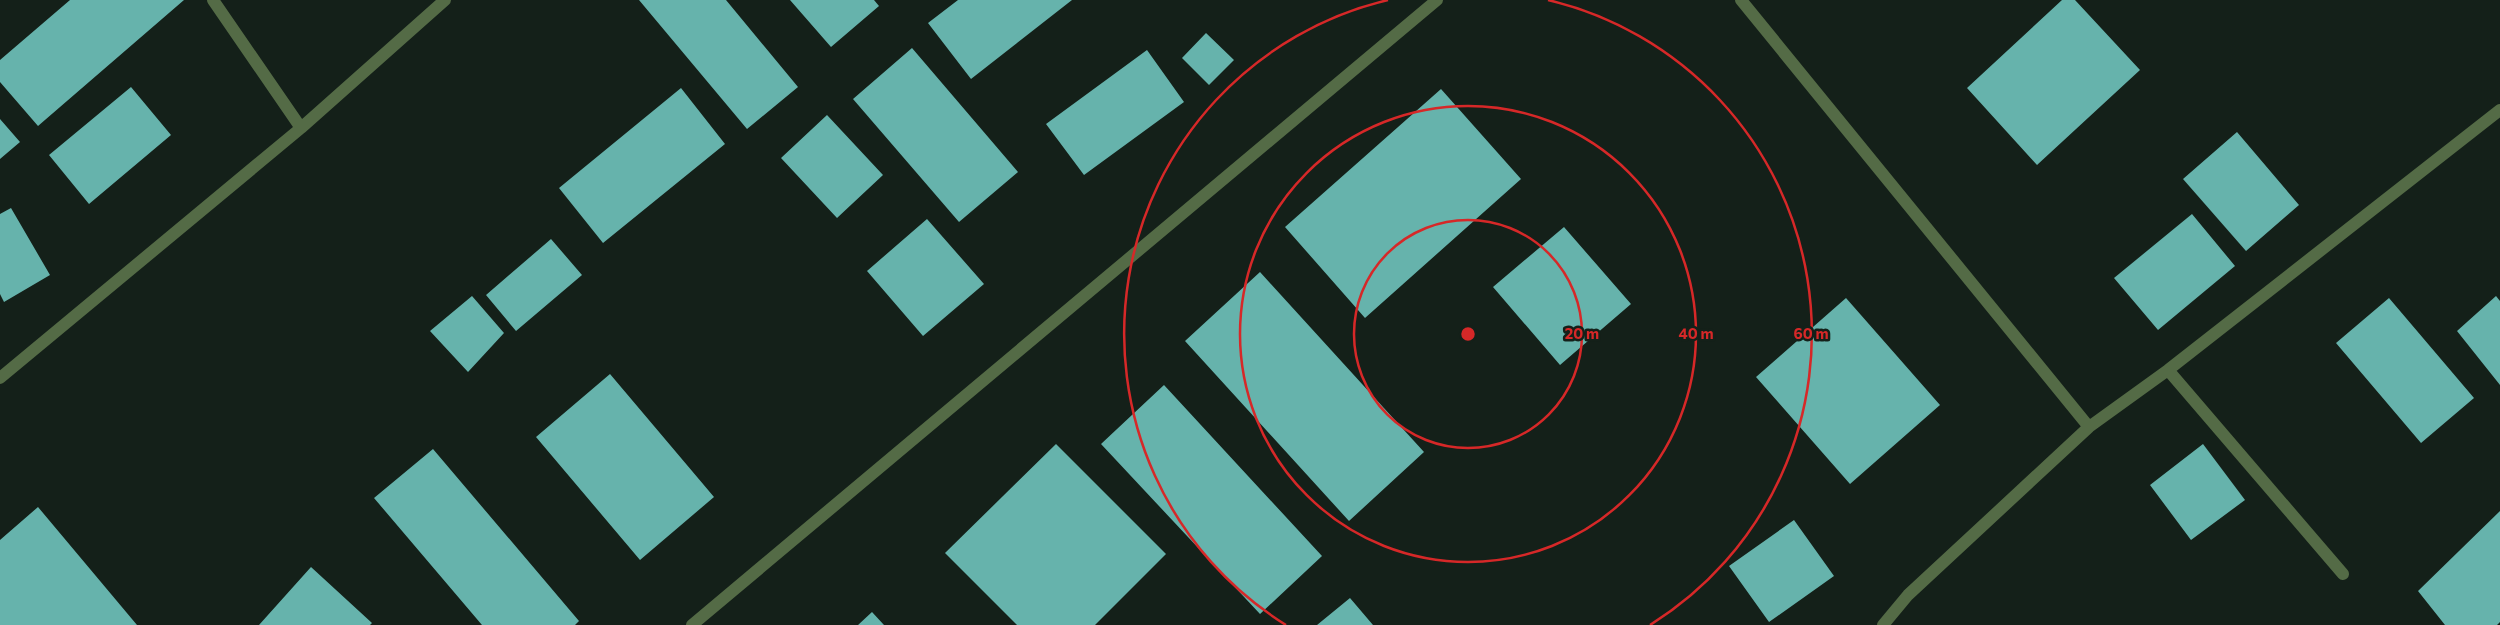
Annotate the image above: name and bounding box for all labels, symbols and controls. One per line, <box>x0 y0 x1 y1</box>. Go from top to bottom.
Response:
text: 20 m <box>1565 324 1599 342</box>
text: 40 m <box>1678 324 1714 342</box>
text: 60 m <box>1793 324 1829 342</box>
centre of rings <box>1459 325 1477 343</box>

